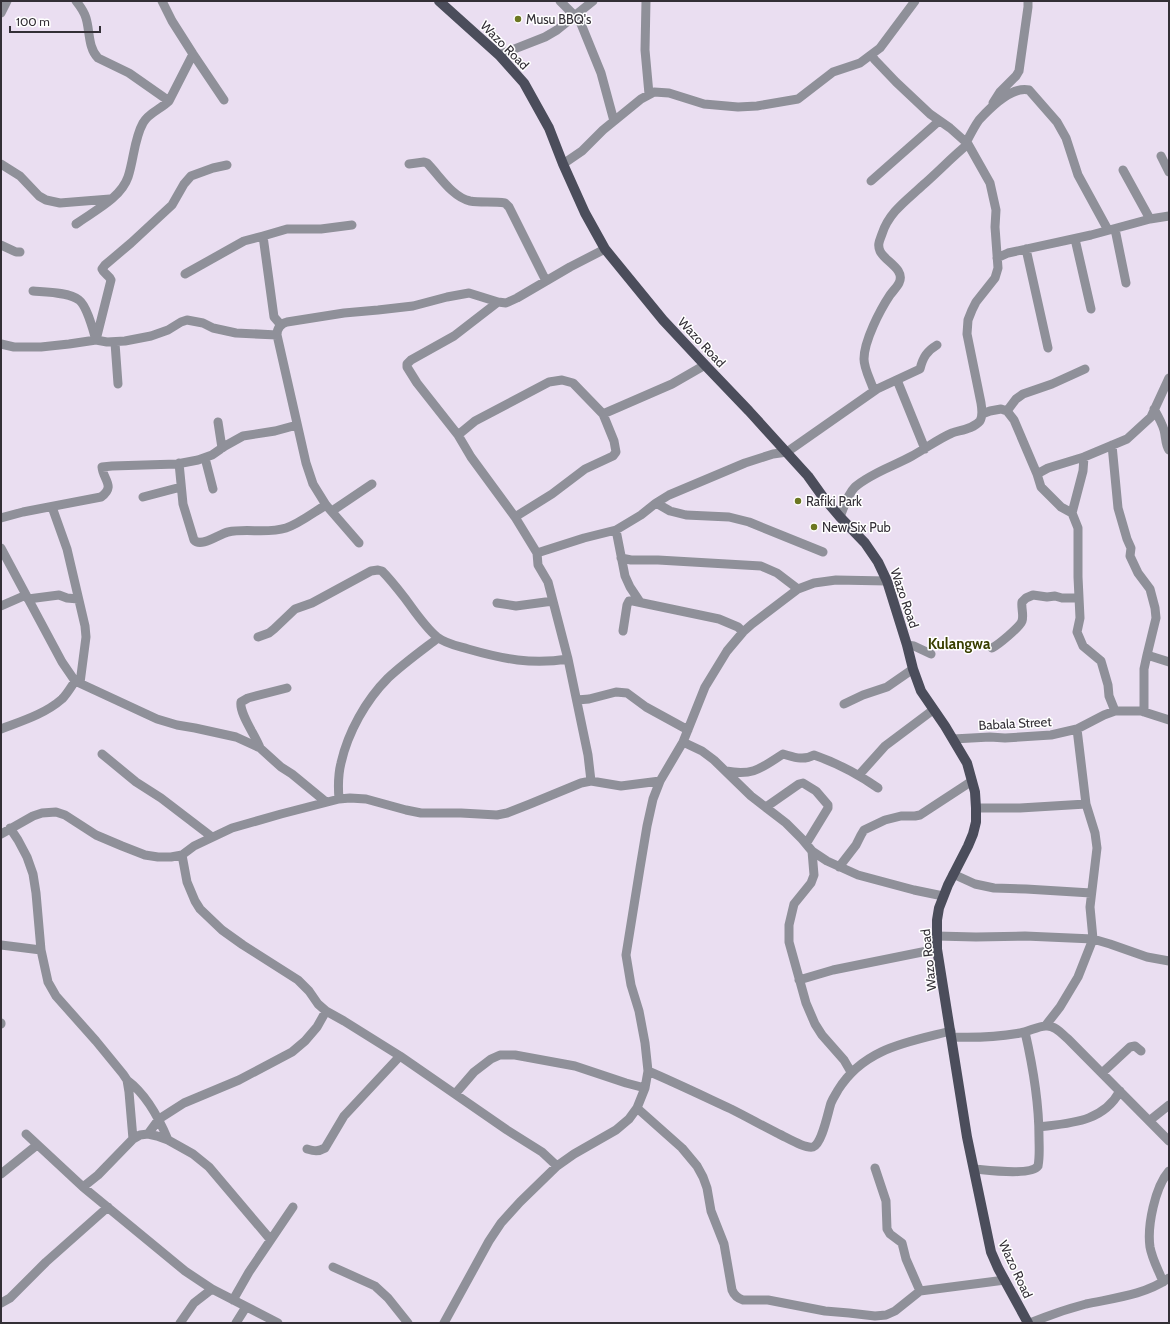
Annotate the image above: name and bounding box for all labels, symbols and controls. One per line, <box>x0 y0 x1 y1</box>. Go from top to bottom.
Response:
scale bar <box>10 8 100 34</box>
place label: Musu BBQ's <box>526 11 592 27</box>
text: 100 m <box>16 14 50 29</box>
marker: Musu BBQ's <box>513 14 523 24</box>
street label: Wazo Road <box>477 17 533 73</box>
street label: Wazo Road <box>675 314 729 370</box>
place label: Rafiki Park <box>806 493 862 509</box>
marker: Rafiki Park <box>793 496 803 506</box>
place label: New Six Pub <box>822 519 891 535</box>
marker: New Six Pub <box>809 522 819 532</box>
street label: Wazo Road <box>887 566 923 630</box>
district label: Kulangwa <box>928 635 991 653</box>
street label: Babala Street <box>978 713 1053 733</box>
street label: Wazo Road <box>917 928 939 992</box>
street label: Wazo Road <box>996 1237 1036 1301</box>

